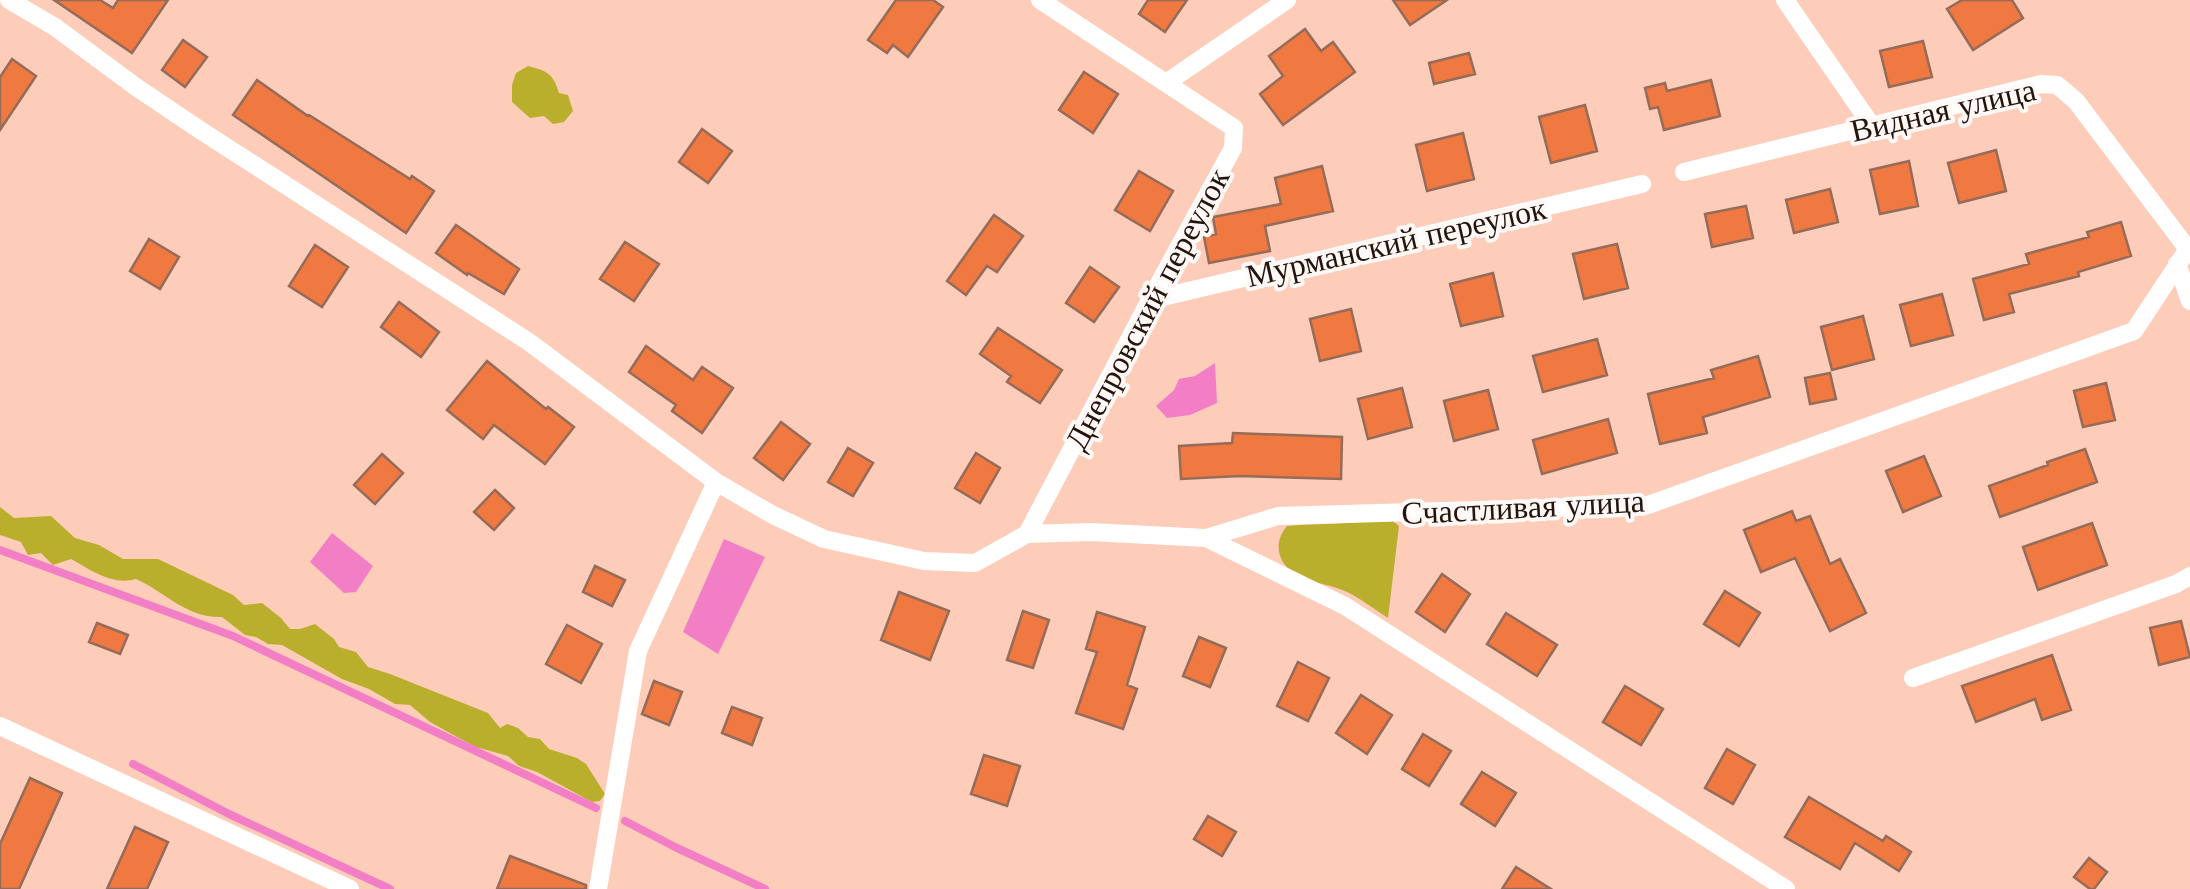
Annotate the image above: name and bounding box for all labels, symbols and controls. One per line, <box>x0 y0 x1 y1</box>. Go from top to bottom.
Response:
street label: Видная улица <box>1846 69 2040 151</box>
street label: Днепровский переулок <box>1056 161 1238 457</box>
street label: Мурманский переулок <box>1242 188 1550 296</box>
street label: Счастливая улица <box>1400 481 1646 533</box>

